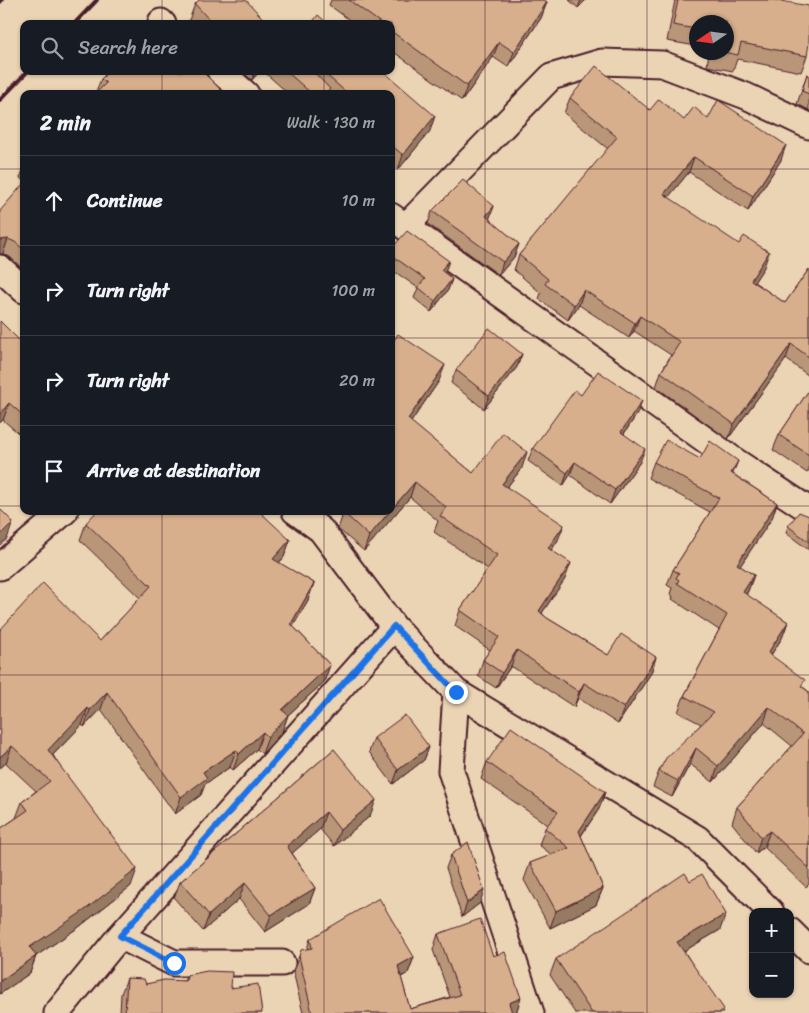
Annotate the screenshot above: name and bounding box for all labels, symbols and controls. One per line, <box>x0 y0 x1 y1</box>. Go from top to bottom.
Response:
north arrow <box>689 15 734 60</box>
search box <box>20 20 395 75</box>
text: Search here <box>78 31 178 64</box>
icon: search <box>38 34 66 62</box>
text: 2 min <box>40 104 91 142</box>
text: Walk · 130 m <box>287 108 375 137</box>
text: Continue <box>87 184 163 217</box>
text: 10 m <box>342 186 375 215</box>
icon: ahead <box>40 187 68 215</box>
text: Turn right <box>87 274 169 307</box>
text: 100 m <box>331 276 375 305</box>
icon: right <box>40 277 68 305</box>
text: Turn right <box>87 364 169 397</box>
text: 20 m <box>339 366 375 395</box>
icon: right <box>40 367 68 395</box>
text: Arrive at destination <box>87 454 260 487</box>
icon: arrive <box>40 457 68 485</box>
route end <box>445 681 468 704</box>
map controls <box>749 908 794 998</box>
button: + <box>749 908 794 953</box>
route start <box>163 952 186 975</box>
button: − <box>749 953 794 998</box>

